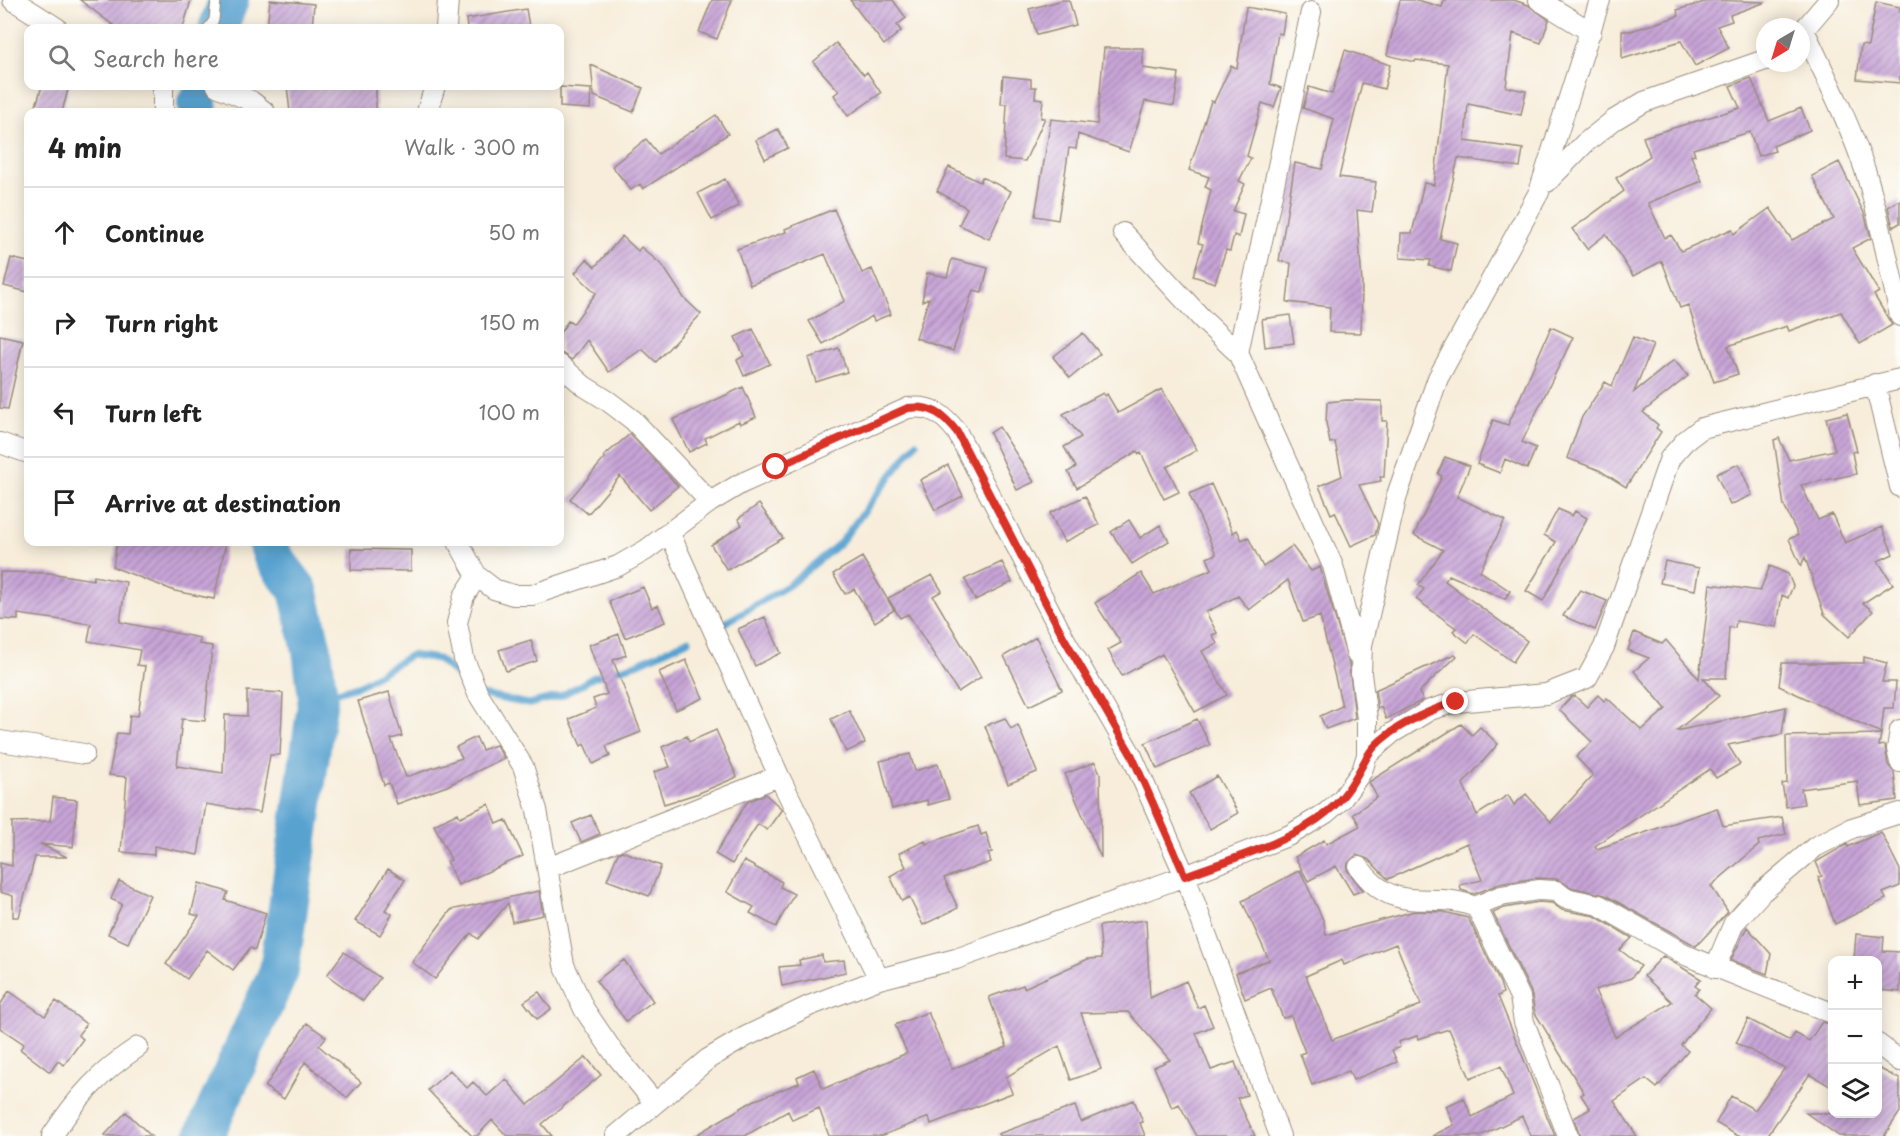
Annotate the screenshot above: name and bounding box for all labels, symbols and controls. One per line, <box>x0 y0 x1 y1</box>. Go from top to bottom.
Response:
north arrow <box>1756 18 1810 72</box>
search box <box>24 24 564 90</box>
icon: search <box>45 41 78 74</box>
text: Search here <box>93 41 219 74</box>
text: 4 min <box>48 128 122 167</box>
text: Walk · 300 m <box>404 132 540 162</box>
icon: ahead <box>48 216 81 249</box>
text: Continue <box>105 216 204 249</box>
text: 50 m <box>488 217 540 247</box>
icon: right <box>48 306 81 339</box>
text: Turn right <box>105 306 218 339</box>
text: 150 m <box>480 307 540 337</box>
icon: left <box>48 396 81 429</box>
text: Turn left <box>105 396 202 429</box>
text: 100 m <box>479 397 540 427</box>
route start <box>762 453 788 479</box>
icon: arrive <box>48 486 81 519</box>
text: Arrive at destination <box>105 486 341 519</box>
route end <box>1442 688 1468 714</box>
map controls <box>1828 956 1882 1118</box>
button: + <box>1828 956 1882 1010</box>
button: − <box>1828 1010 1882 1064</box>
button: layers <box>1828 1064 1882 1118</box>

